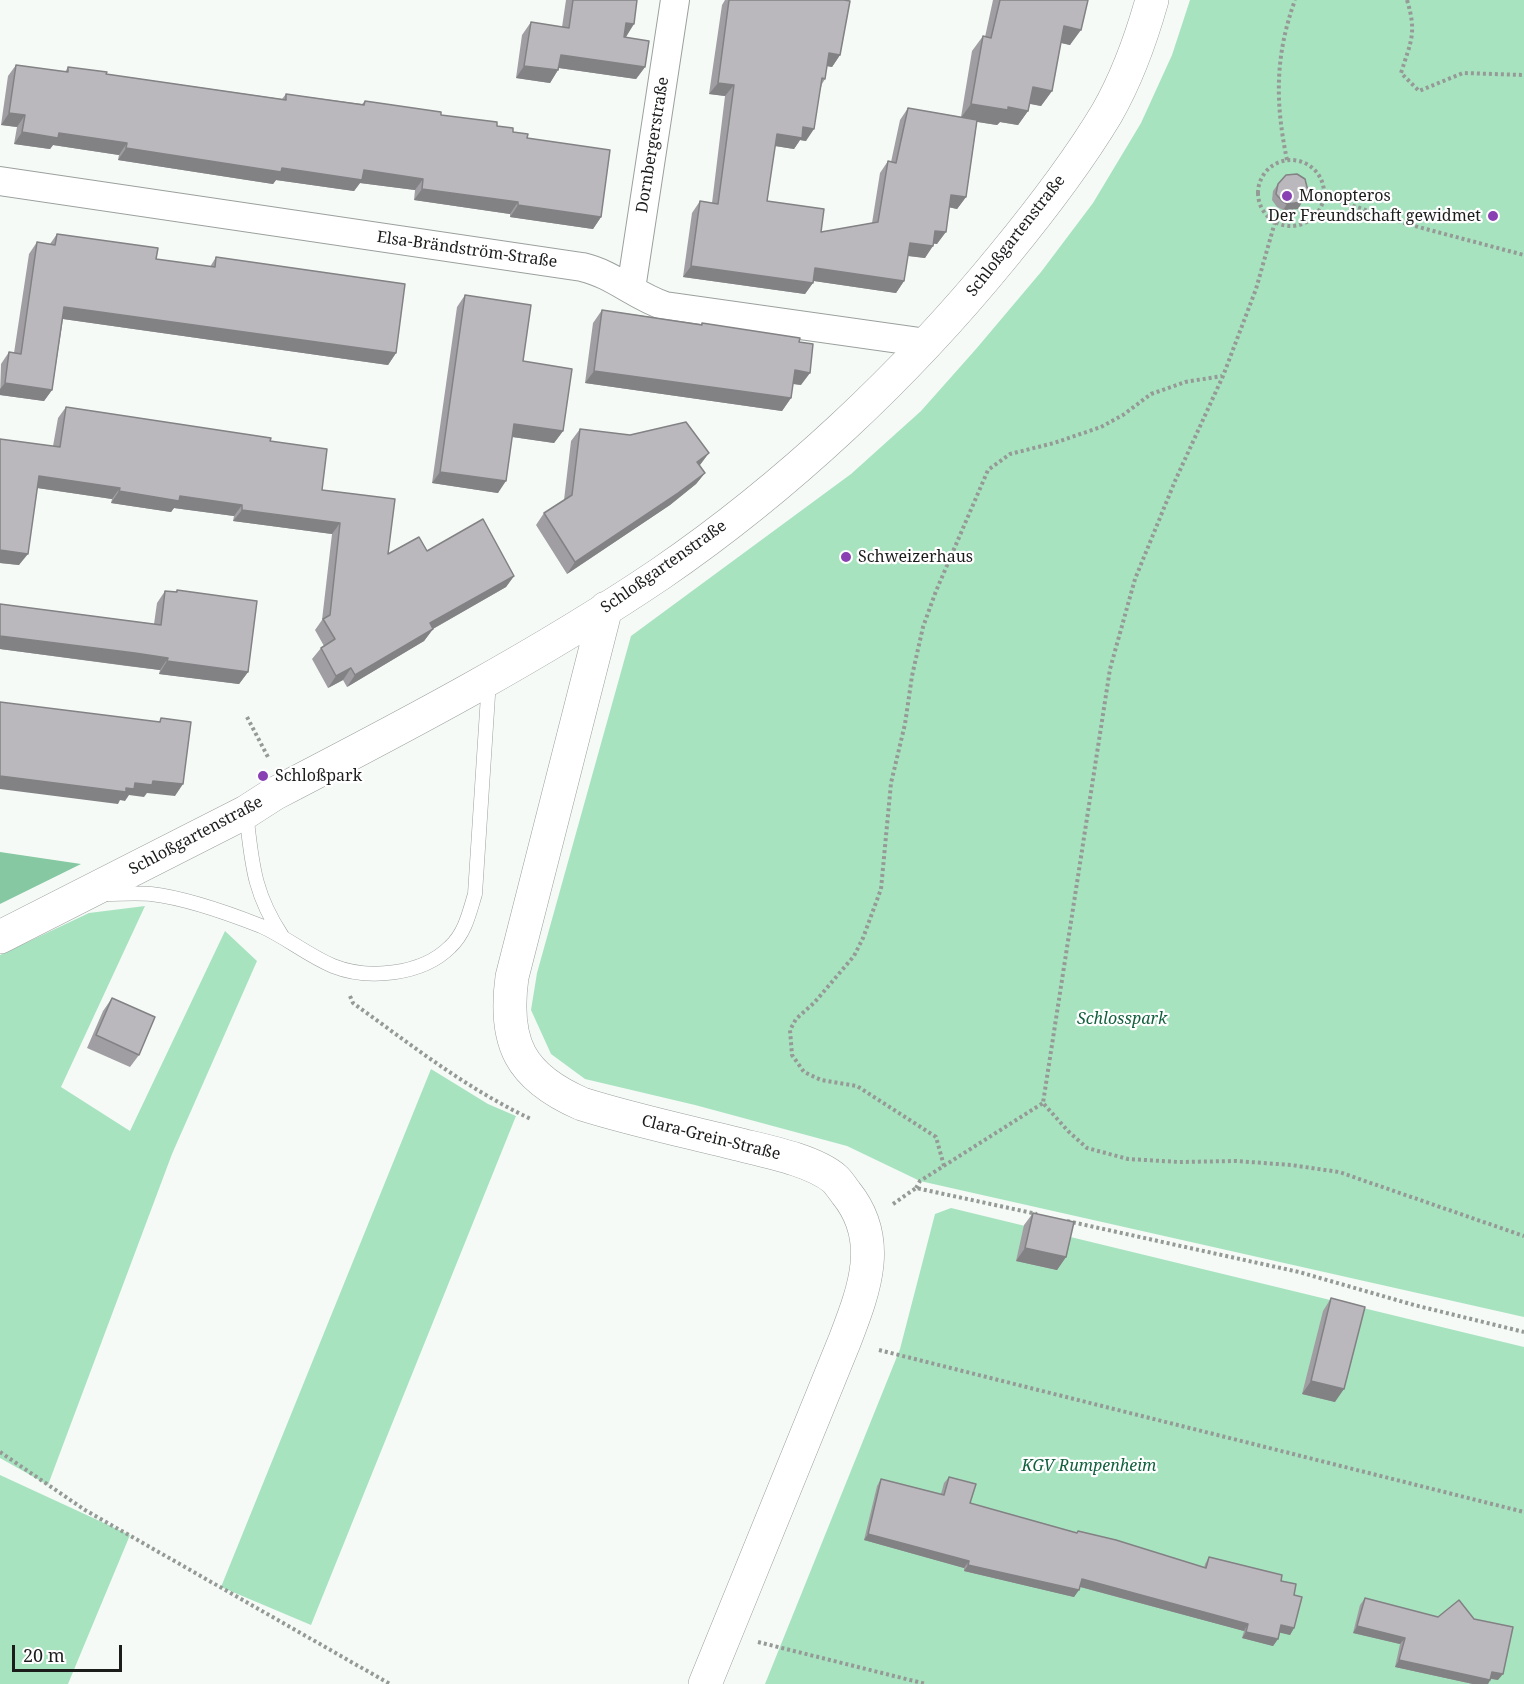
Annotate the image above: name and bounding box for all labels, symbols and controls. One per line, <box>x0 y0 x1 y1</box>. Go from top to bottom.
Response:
street label: Dornbergerstraße <box>633 76 673 214</box>
street label: Schloßgartenstraße <box>963 171 1069 301</box>
place label: Monopteros <box>1299 186 1391 206</box>
marker: Monopteros <box>1280 189 1294 203</box>
place label: Der Freundschaft gewidmet <box>1268 206 1481 226</box>
marker: Der Freundschaft gewidmet <box>1486 209 1500 223</box>
street label: Elsa-Brändström-Straße <box>375 228 559 272</box>
street label: Schloßgartenstraße <box>597 516 731 618</box>
place label: Schweizerhaus <box>858 547 973 567</box>
marker: Schweizerhaus <box>839 550 853 564</box>
place label: Schloßpark <box>275 766 362 786</box>
marker: Schloßpark <box>256 769 270 783</box>
street label: Schloßgartenstraße <box>126 793 266 879</box>
park label: Schlosspark <box>1077 1009 1167 1029</box>
street label: Clara-Grein-Straße <box>640 1111 782 1165</box>
park label: KGV Rumpenheim <box>1022 1456 1156 1476</box>
scale bar <box>15 1633 124 1671</box>
text: 20 m <box>23 1643 65 1667</box>

